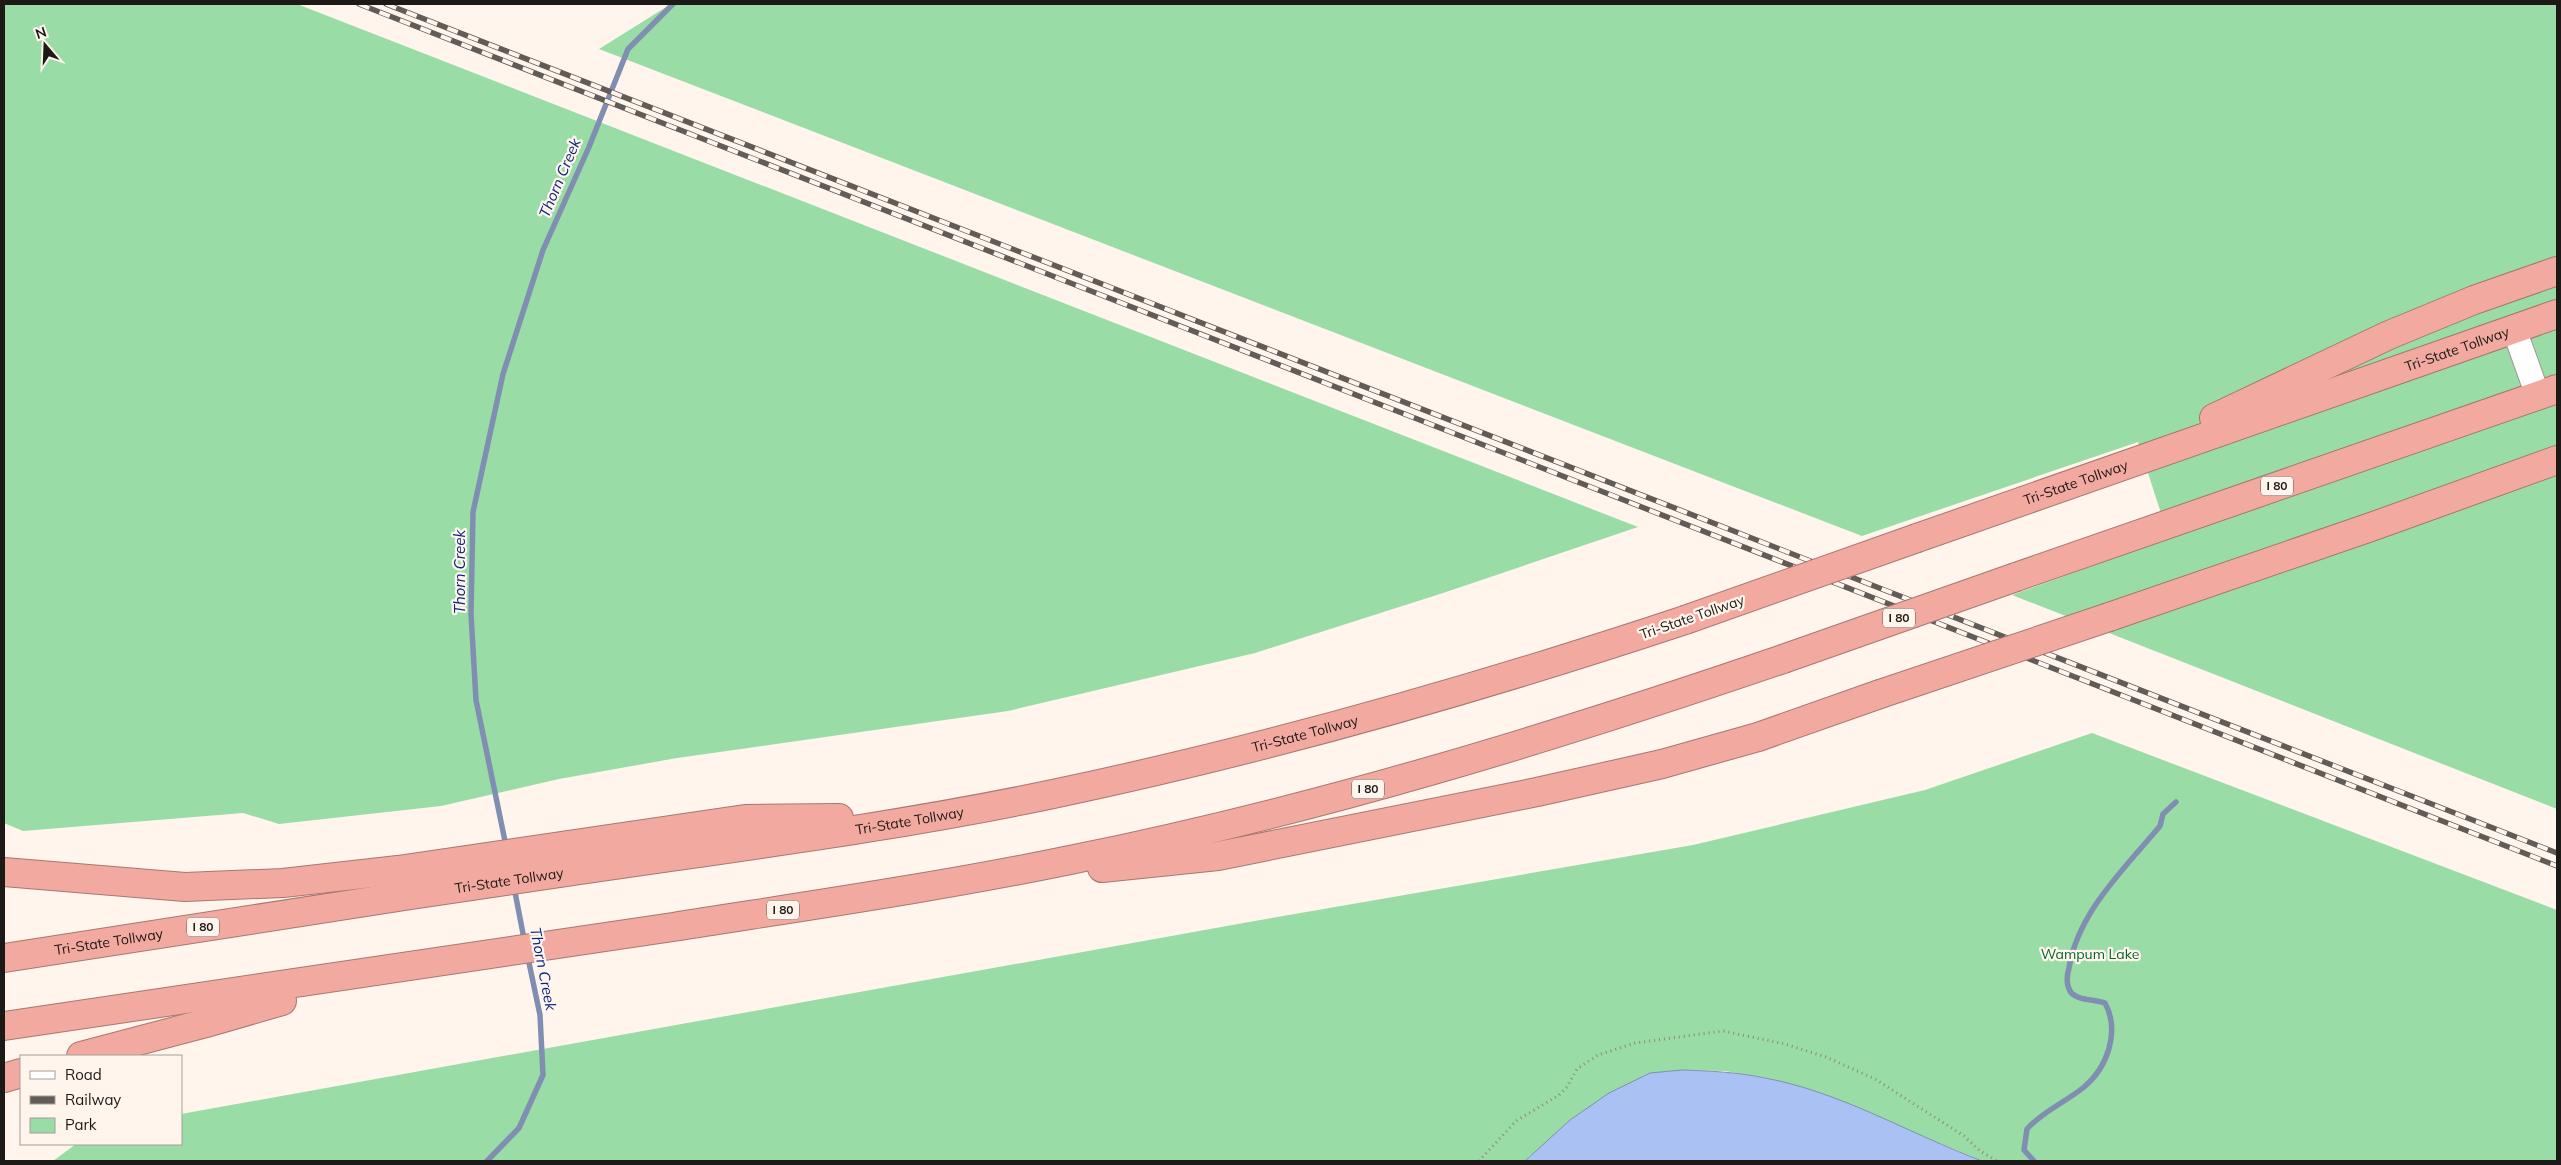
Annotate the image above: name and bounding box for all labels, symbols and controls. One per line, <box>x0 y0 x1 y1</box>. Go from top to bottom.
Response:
north arrow <box>20 20 70 70</box>
text: N <box>33 22 49 43</box>
water label: Thorn Creek <box>534 134 585 220</box>
street label: Tri-State Tollway <box>2402 322 2512 376</box>
street label: Tri-State Tollway <box>2021 456 2131 509</box>
road number: I 80 <box>2261 476 2293 496</box>
water label: Thorn Creek <box>450 529 469 614</box>
street label: Tri-State Tollway <box>1637 590 1747 643</box>
road number: I 80 <box>1883 608 1915 628</box>
street label: Tri-State Tollway <box>1250 711 1361 756</box>
road number: I 80 <box>1352 780 1384 799</box>
street label: Tri-State Tollway <box>854 803 966 839</box>
street label: Tri-State Tollway <box>454 864 565 897</box>
road number: I 80 <box>767 900 799 920</box>
road number: I 80 <box>187 918 219 936</box>
street label: Tri-State Tollway <box>53 924 165 959</box>
water label: Thorn Creek <box>526 926 561 1013</box>
park label: Wampum Lake <box>2041 945 2139 963</box>
legend <box>20 1055 182 1145</box>
text: Road <box>65 1065 102 1084</box>
text: Railway <box>65 1090 121 1109</box>
text: Park <box>65 1115 97 1134</box>

